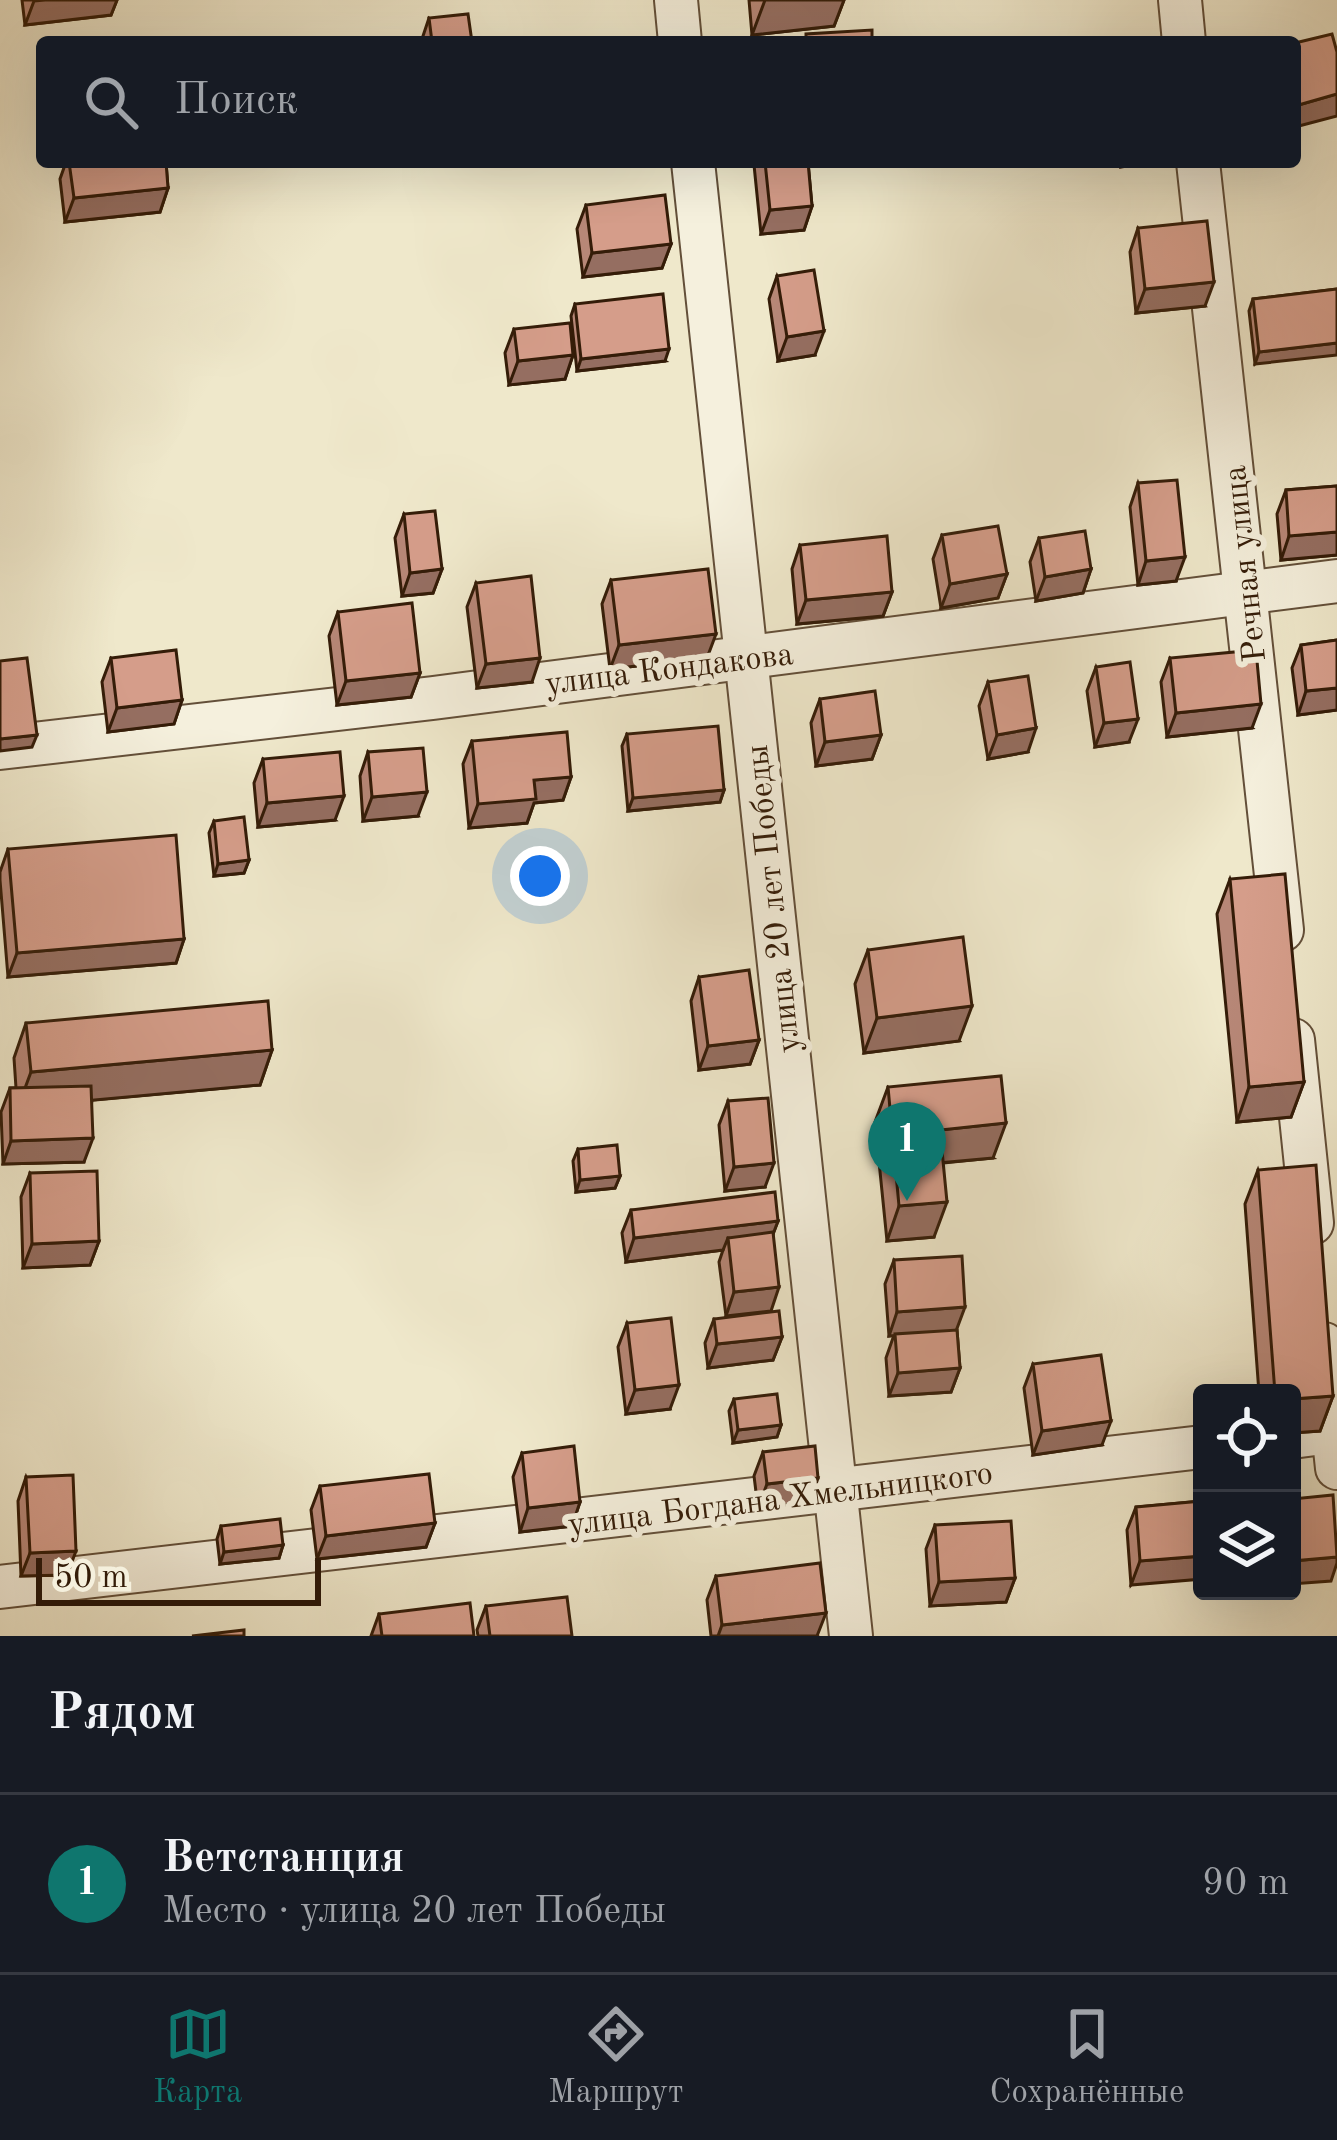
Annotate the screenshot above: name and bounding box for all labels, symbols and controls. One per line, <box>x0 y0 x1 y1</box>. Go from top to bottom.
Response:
search box <box>36 36 1301 168</box>
icon: search <box>78 69 144 135</box>
text: Поиск <box>174 79 298 124</box>
street label: Речная улица <box>1220 464 1273 664</box>
street label: улица Кондакова <box>544 639 795 702</box>
street label: улица 20 лет Победы <box>742 743 807 1054</box>
your location <box>510 846 570 906</box>
pin: 1 <box>868 1102 946 1201</box>
map controls <box>1193 1384 1301 1600</box>
button: locate <box>1193 1384 1301 1492</box>
street label: улица Богдана Хмельницкого <box>566 1458 995 1543</box>
button: layers <box>1193 1492 1301 1600</box>
scale bar <box>36 1552 321 1605</box>
text: 50 m <box>54 1562 128 1595</box>
text: Рядом <box>48 1689 196 1740</box>
text: Ветстанция <box>162 1837 404 1882</box>
text: 1 <box>76 1864 98 1903</box>
text: 90 m <box>1202 1864 1289 1903</box>
text: Место · улица 20 лет Победы <box>162 1892 666 1931</box>
tab: Карта <box>153 2001 242 2114</box>
tab: Маршрут <box>548 2001 684 2114</box>
tab: Сохранённые <box>989 2001 1184 2114</box>

